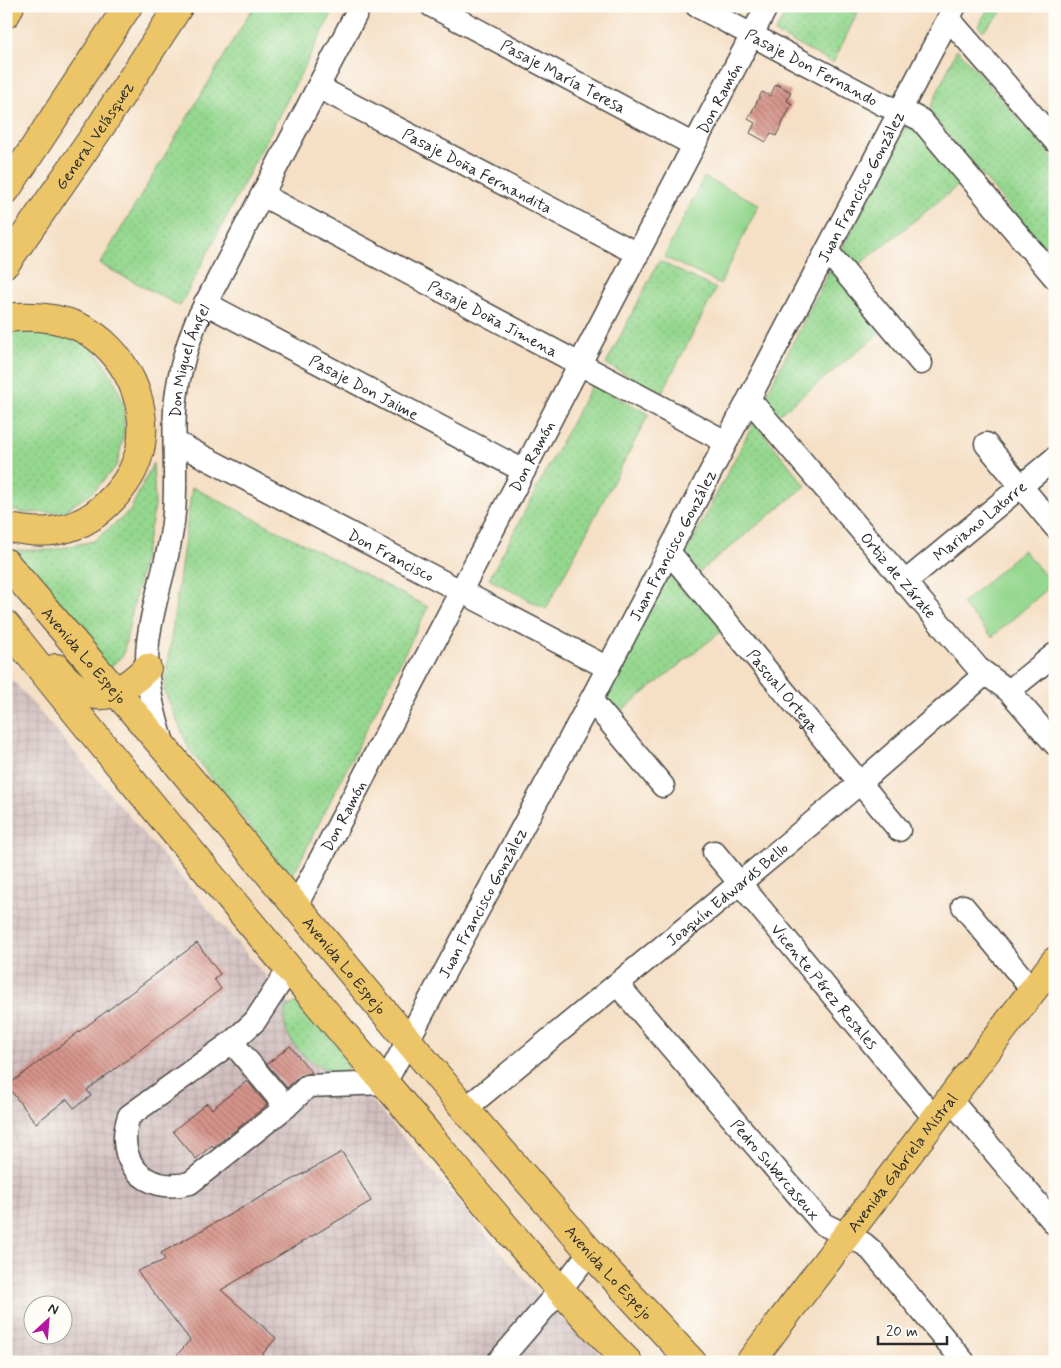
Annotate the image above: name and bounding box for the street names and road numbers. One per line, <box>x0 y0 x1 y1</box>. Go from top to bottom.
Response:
street label: Pasaje Don Fernando <box>741 24 881 112</box>
street label: Pasaje María Teresa <box>497 35 629 119</box>
street label: Don Ramón <box>693 59 748 138</box>
street label: General Velásquez <box>51 78 139 194</box>
street label: Juan Francisco González <box>813 108 910 266</box>
street label: Pasaje Doña Fernandita <box>399 124 555 219</box>
street label: Pasaje Doña Jimena <box>424 276 561 363</box>
street label: Don Miguel Ángel <box>166 301 215 418</box>
street label: Pasaje Don Jaime <box>305 351 422 426</box>
street label: Don Ramón <box>506 417 560 496</box>
street label: Juan Francisco González <box>625 466 722 625</box>
street label: Mariano Latorre <box>929 477 1032 567</box>
street label: Don Francisco <box>344 525 437 587</box>
street label: Ortiz de Zárate <box>855 528 940 623</box>
street label: Avenida Lo Espejo <box>36 603 131 709</box>
street label: Pascual Ortega <box>742 645 824 738</box>
street label: Don Ramón <box>317 777 372 856</box>
street label: Juan Francisco González <box>434 824 532 982</box>
street label: Joaquín Edwards Bello <box>662 838 793 951</box>
street label: Avenida Lo Espejo <box>297 913 391 1019</box>
street label: Vicente Pérez Rosales <box>766 920 882 1054</box>
street label: Avenida Gabriela Mistral <box>843 1089 963 1237</box>
street label: Pedro Subercaseux <box>726 1115 824 1225</box>
street label: Avenida Lo Espejo <box>559 1221 657 1325</box>

